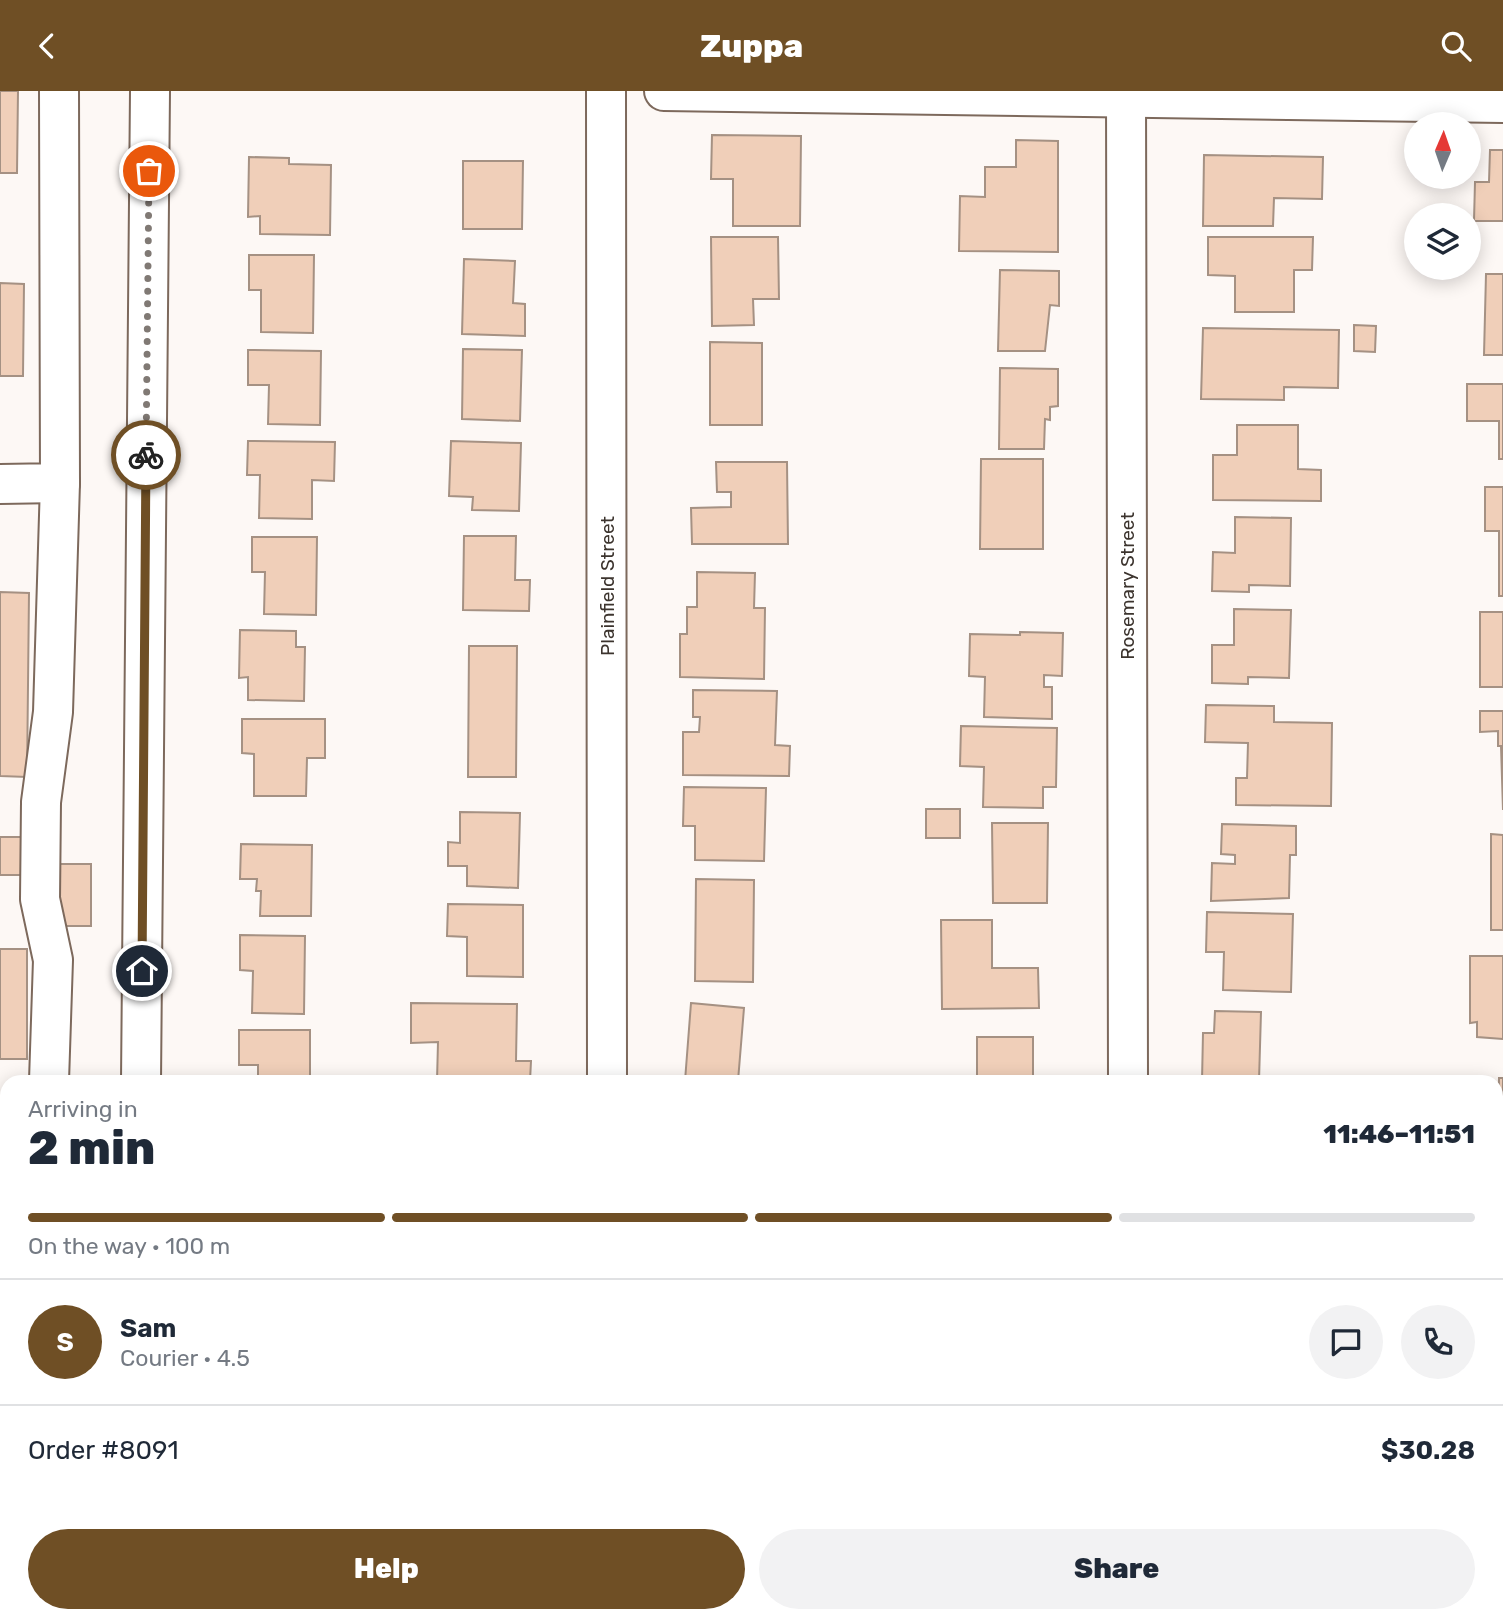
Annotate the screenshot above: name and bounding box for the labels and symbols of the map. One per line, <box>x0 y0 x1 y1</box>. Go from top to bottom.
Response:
north arrow <box>1404 112 1480 189</box>
pin <box>119 141 179 201</box>
courier <box>111 420 181 490</box>
street label: Rosemary Street <box>1116 512 1139 660</box>
street label: Plainfield Street <box>596 516 619 656</box>
pin <box>112 941 172 1001</box>

